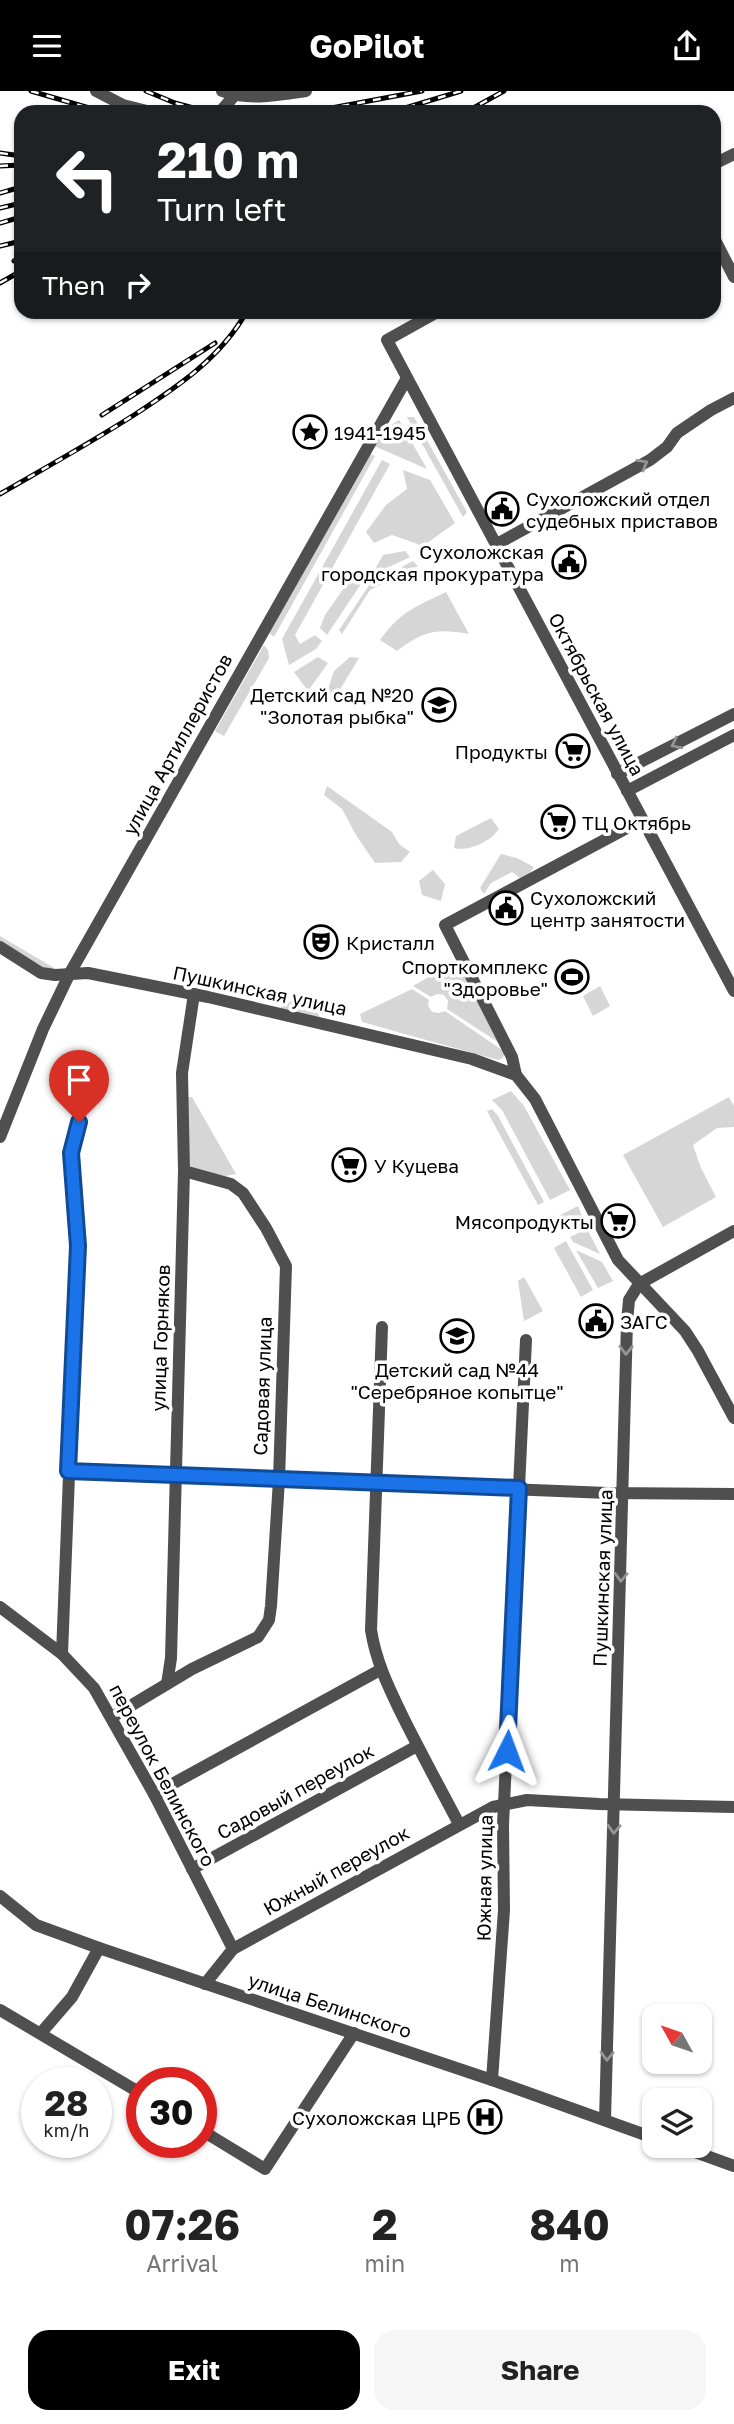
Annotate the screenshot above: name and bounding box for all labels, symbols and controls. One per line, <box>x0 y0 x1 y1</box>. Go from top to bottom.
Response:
icon: menu <box>28 27 66 65</box>
text: GoPilot <box>309 27 425 65</box>
icon: share <box>668 27 706 65</box>
text: 210 m <box>157 130 299 189</box>
icon: left <box>42 133 133 224</box>
text: Turn left <box>157 190 286 228</box>
icon: right <box>119 266 157 304</box>
text: Then <box>42 270 105 301</box>
place icon: 1941-1945 <box>291 413 329 451</box>
place label: 1941-1945 <box>334 421 426 444</box>
one-way arrow <box>635 459 648 472</box>
place label: Сухоложский отдел судебных приставов <box>526 487 718 532</box>
public building icon: Сухоложский отдел судебных приставов <box>483 490 521 528</box>
place label: Сухоложская городская прокуратура <box>321 540 544 585</box>
public building icon: Сухоложская городская прокуратура <box>550 543 588 581</box>
street label: Октябрьская улица <box>544 609 650 779</box>
street label: улица Артиллеристов <box>118 649 236 839</box>
place label: Детский сад №20 "Золотая рыбка" <box>250 683 414 728</box>
school or university icon: Детский сад №20 "Золотая рыбка" <box>420 686 458 724</box>
supermarket icon: Продукты <box>554 732 592 770</box>
one-way arrow <box>671 735 683 749</box>
place label: Продукты <box>455 740 548 763</box>
supermarket icon: ТЦ Октябрь <box>539 803 577 841</box>
place label: ТЦ Октябрь <box>582 811 691 834</box>
place label: Сухоложский центр занятости <box>530 886 685 931</box>
public building icon: Сухоложский центр занятости <box>487 889 525 927</box>
theatre icon: Кристалл <box>302 923 340 961</box>
place label: Кристалл <box>346 931 435 954</box>
place label: Спорткомплекс "Здоровье" <box>401 955 548 1000</box>
sports icon: Спорткомплекс "Здоровье" <box>553 958 591 996</box>
street label: Пушкинская улица <box>171 960 349 1020</box>
pin <box>49 1050 109 1122</box>
icon: arrive <box>60 1061 98 1099</box>
supermarket icon: У Куцева <box>330 1146 368 1184</box>
place label: У Куцева <box>374 1154 459 1177</box>
supermarket icon: Мясопродукты <box>599 1202 637 1240</box>
place label: Мясопродукты <box>455 1210 594 1233</box>
street label: улица Горняков <box>146 1264 174 1412</box>
public building icon: ЗАГС <box>577 1302 615 1340</box>
place label: ЗАГС <box>620 1310 668 1333</box>
street label: Садовая улица <box>248 1316 276 1456</box>
school or university icon: Детский сад №44 "Серебряное копытце" <box>438 1317 476 1355</box>
one-way arrow <box>618 1345 634 1355</box>
place label: Детский сад №44 "Серебряное копытце" <box>350 1358 564 1403</box>
street label: Пушкинская улица <box>587 1489 617 1667</box>
one-way arrow <box>613 1572 629 1583</box>
street label: переулок Белинского <box>105 1680 221 1870</box>
position arrow <box>470 1714 544 1788</box>
street label: Садовый переулок <box>212 1738 378 1844</box>
street label: Южная улица <box>471 1814 497 1942</box>
street label: Южный переулок <box>259 1820 413 1920</box>
one-way arrow <box>606 1824 622 1835</box>
street label: улица Белинского <box>245 1968 415 2042</box>
north arrow <box>642 2004 712 2074</box>
map controls <box>642 2004 712 2158</box>
one-way arrow <box>599 2052 615 2062</box>
speed limit sign: 30 <box>126 2067 217 2158</box>
text: 28 <box>45 2082 88 2124</box>
button: layers <box>642 2088 712 2158</box>
hospital icon: Сухоложская ЦРБ <box>466 2098 504 2136</box>
place label: Сухоложская ЦРБ <box>292 2106 461 2129</box>
text: km/h <box>44 2119 89 2141</box>
text: 07:26 <box>124 2199 240 2249</box>
text: 2 <box>372 2199 398 2249</box>
text: 840 <box>529 2199 610 2249</box>
text: Arrival <box>146 2249 218 2277</box>
text: min <box>364 2249 405 2277</box>
text: m <box>559 2249 580 2277</box>
button: Exit <box>28 2330 360 2410</box>
button: Share <box>374 2330 706 2410</box>

